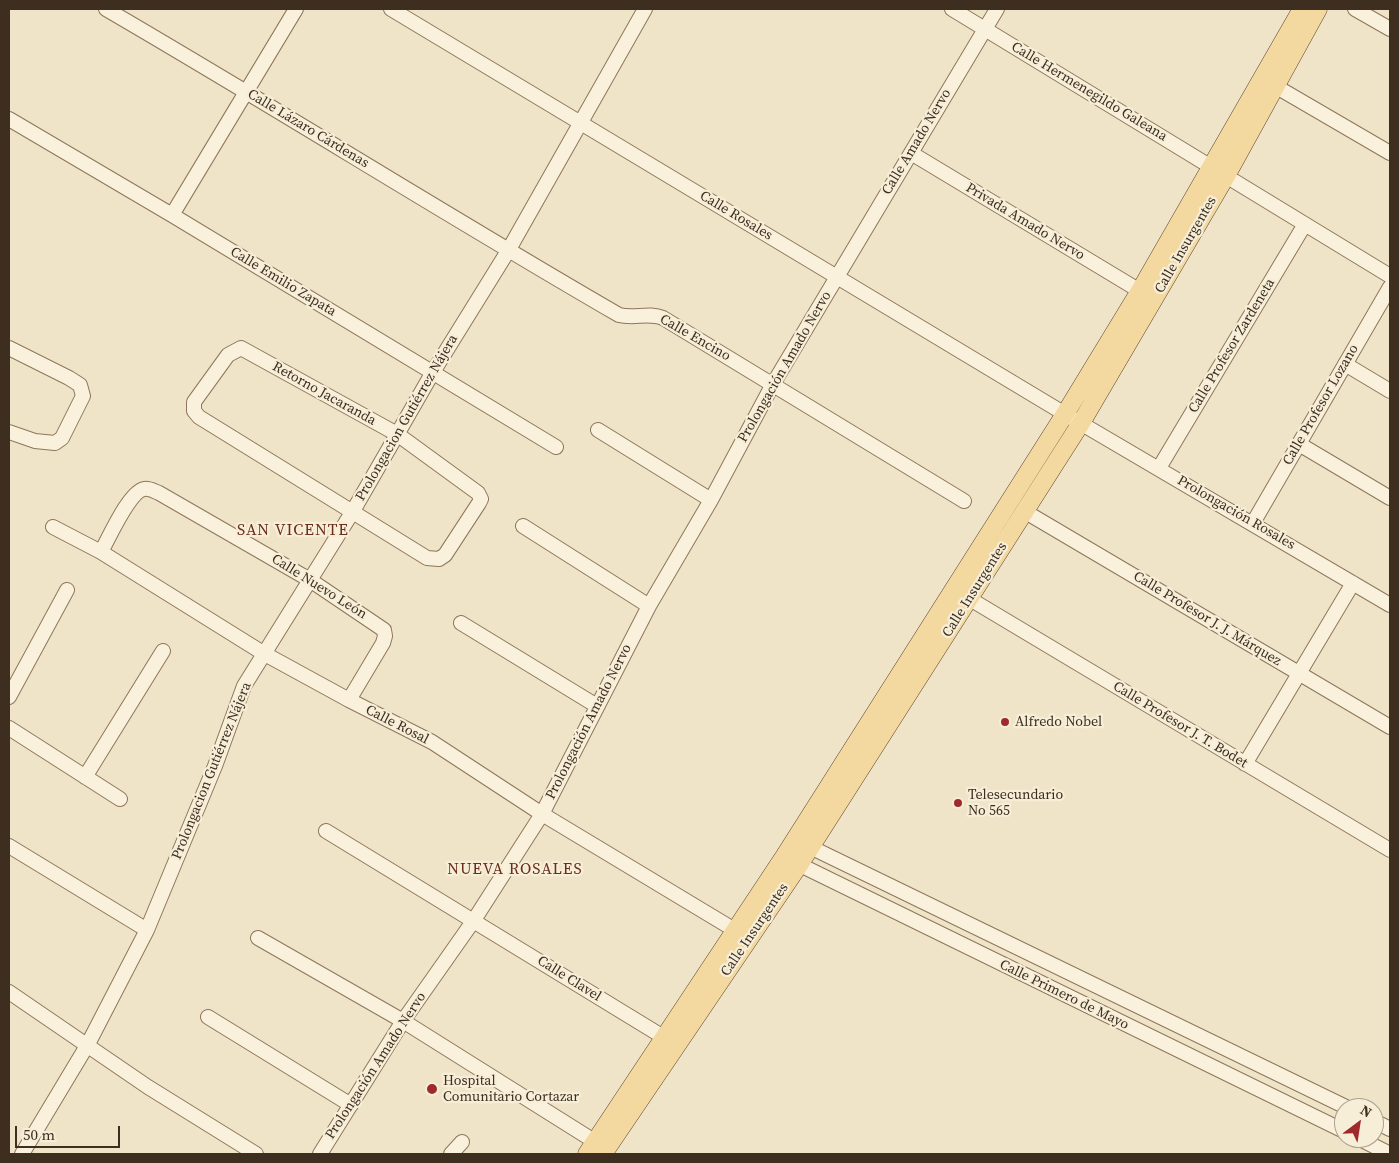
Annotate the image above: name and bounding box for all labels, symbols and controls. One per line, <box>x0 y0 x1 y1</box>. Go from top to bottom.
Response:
street label: Calle Hermenegildo Galeana <box>1008 39 1170 145</box>
street label: Calle Lázaro Cárdenas <box>244 86 372 172</box>
street label: Calle Amado Nervo <box>879 86 955 198</box>
street label: Privada Amado Nervo <box>962 180 1088 264</box>
street label: Calle Rosales <box>697 188 775 244</box>
street label: Calle Insurgentes <box>1152 194 1220 296</box>
street label: Calle Emilio Zapata <box>227 244 339 320</box>
street label: Calle Profesor Zardeneta <box>1185 276 1279 416</box>
street label: Prolongación Amado Nervo <box>735 288 835 446</box>
street label: Calle Encino <box>657 311 733 365</box>
street label: Prolongacion Gutiérrez Nájera <box>352 332 462 504</box>
street label: Calle Profesor Lozano <box>1280 342 1362 468</box>
street label: Retorno Jacaranda <box>269 359 379 429</box>
street label: Prolongación Rosales <box>1174 472 1298 554</box>
district label: SAN VICENTE <box>236 521 350 541</box>
street label: Calle Insurgentes <box>939 539 1011 641</box>
street label: Calle Nuevo León <box>268 551 370 623</box>
street label: Calle Profesor J. J. Márquez <box>1130 568 1284 670</box>
street label: Prolongación Amado Nervo <box>542 642 636 802</box>
street label: Calle Profesor J. T. Bodet <box>1110 678 1250 772</box>
street label: Prolongacion Gutiérrez Nájera <box>169 680 255 862</box>
street label: Calle Rosal <box>363 702 431 748</box>
place label: Alfredo Nobel <box>1015 714 1102 730</box>
marker: Alfredo Nobel <box>999 716 1011 728</box>
place label: Telesecundario No 565 <box>968 787 1063 820</box>
marker: Telesecundario No 565 <box>952 797 964 809</box>
district label: NUEVA ROSALES <box>446 860 584 880</box>
street label: Calle Insurgentes <box>718 880 792 980</box>
street label: Calle Clavel <box>534 953 604 1005</box>
street label: Calle Primero de Mayo <box>997 956 1131 1034</box>
street label: Prolongación Amado Nervo <box>322 989 430 1143</box>
place label: Hospital Comunitario Cortazar <box>443 1073 579 1106</box>
marker: Hospital Comunitario Cortazar <box>425 1082 439 1096</box>
north arrow <box>1334 1098 1384 1148</box>
text: N <box>1357 1100 1376 1122</box>
scale bar <box>18 1116 122 1148</box>
text: 50 m <box>23 1124 55 1145</box>

